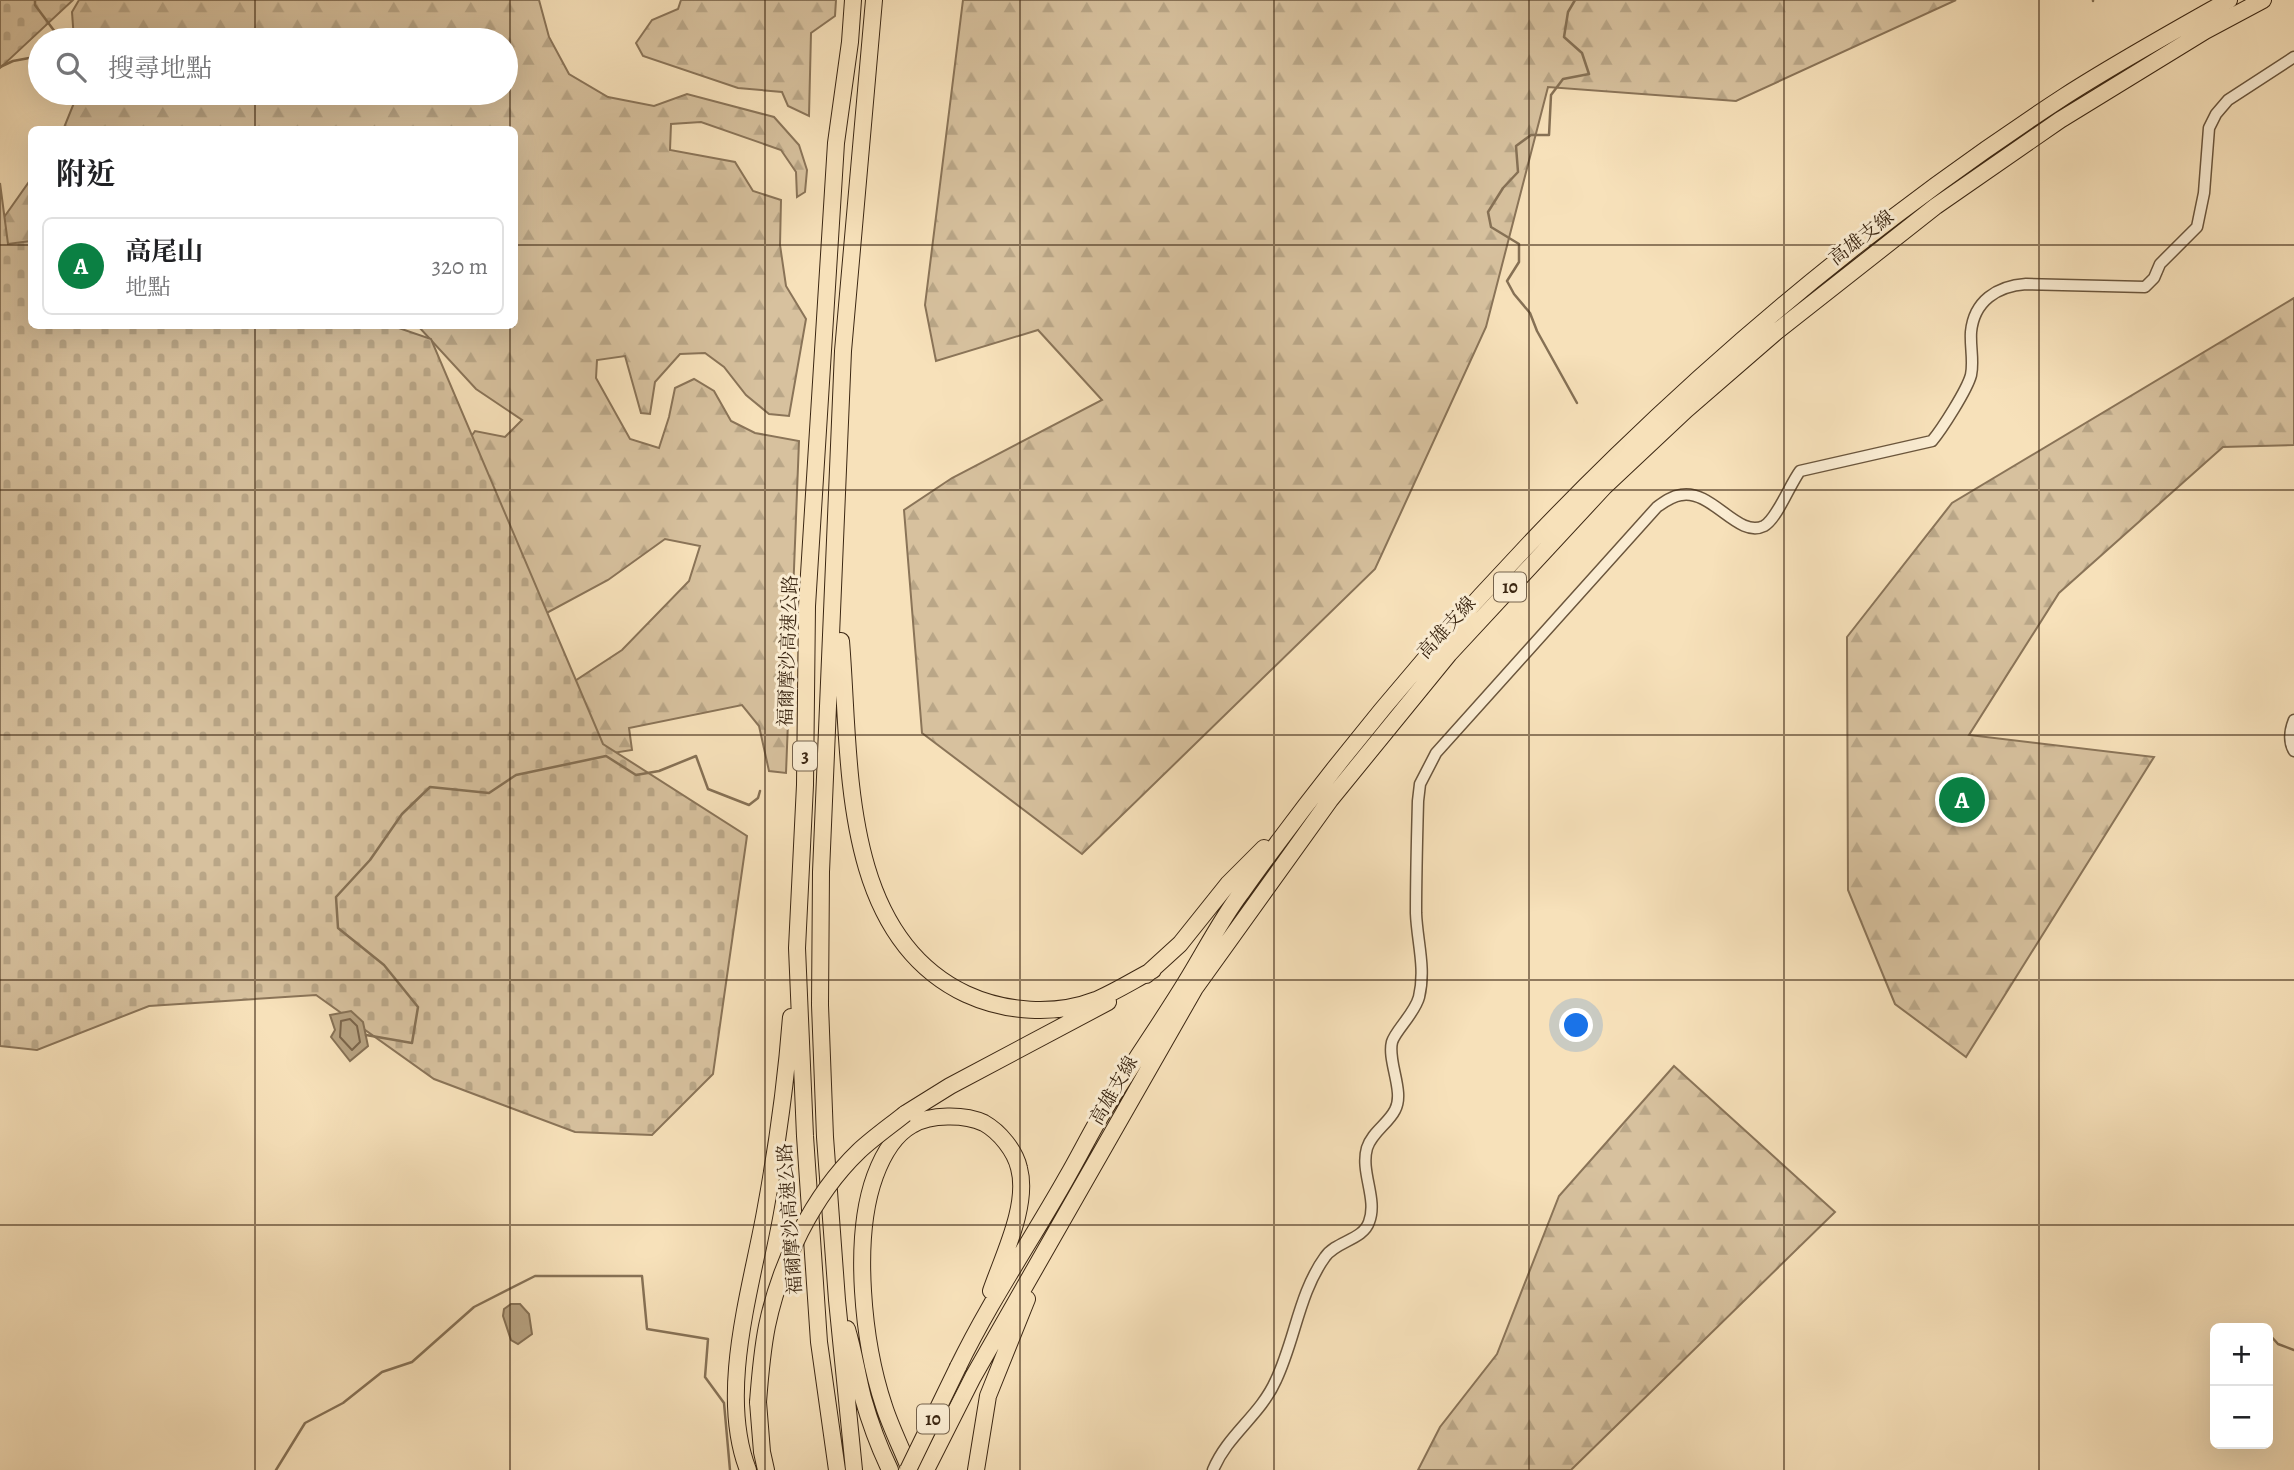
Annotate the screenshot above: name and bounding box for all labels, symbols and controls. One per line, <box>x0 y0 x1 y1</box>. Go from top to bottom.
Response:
search box <box>28 28 518 105</box>
icon: search <box>52 48 90 86</box>
text: 搜尋地點 <box>108 51 212 86</box>
text: 附近 <box>56 154 116 194</box>
street label: 高雄支線 <box>1824 204 1900 271</box>
text: 高尾山 <box>125 234 203 269</box>
text: A <box>74 251 88 282</box>
text: 320 m <box>432 251 488 282</box>
text: 地點 <box>125 272 171 303</box>
road number: 10 <box>1494 572 1526 602</box>
street label: 福爾摩沙高速公路 <box>772 575 804 727</box>
street label: 高雄支線 <box>1412 591 1482 665</box>
road number: 3 <box>793 742 817 770</box>
pin: A <box>1939 774 1985 826</box>
your location <box>1559 1008 1593 1042</box>
street label: 高雄支線 <box>1084 1051 1144 1130</box>
street label: 福爾摩沙高速公路 <box>772 1142 808 1296</box>
map controls <box>2210 1323 2273 1449</box>
button: + <box>2210 1323 2273 1386</box>
button: − <box>2210 1386 2273 1449</box>
road number: 10 <box>917 1404 949 1434</box>

